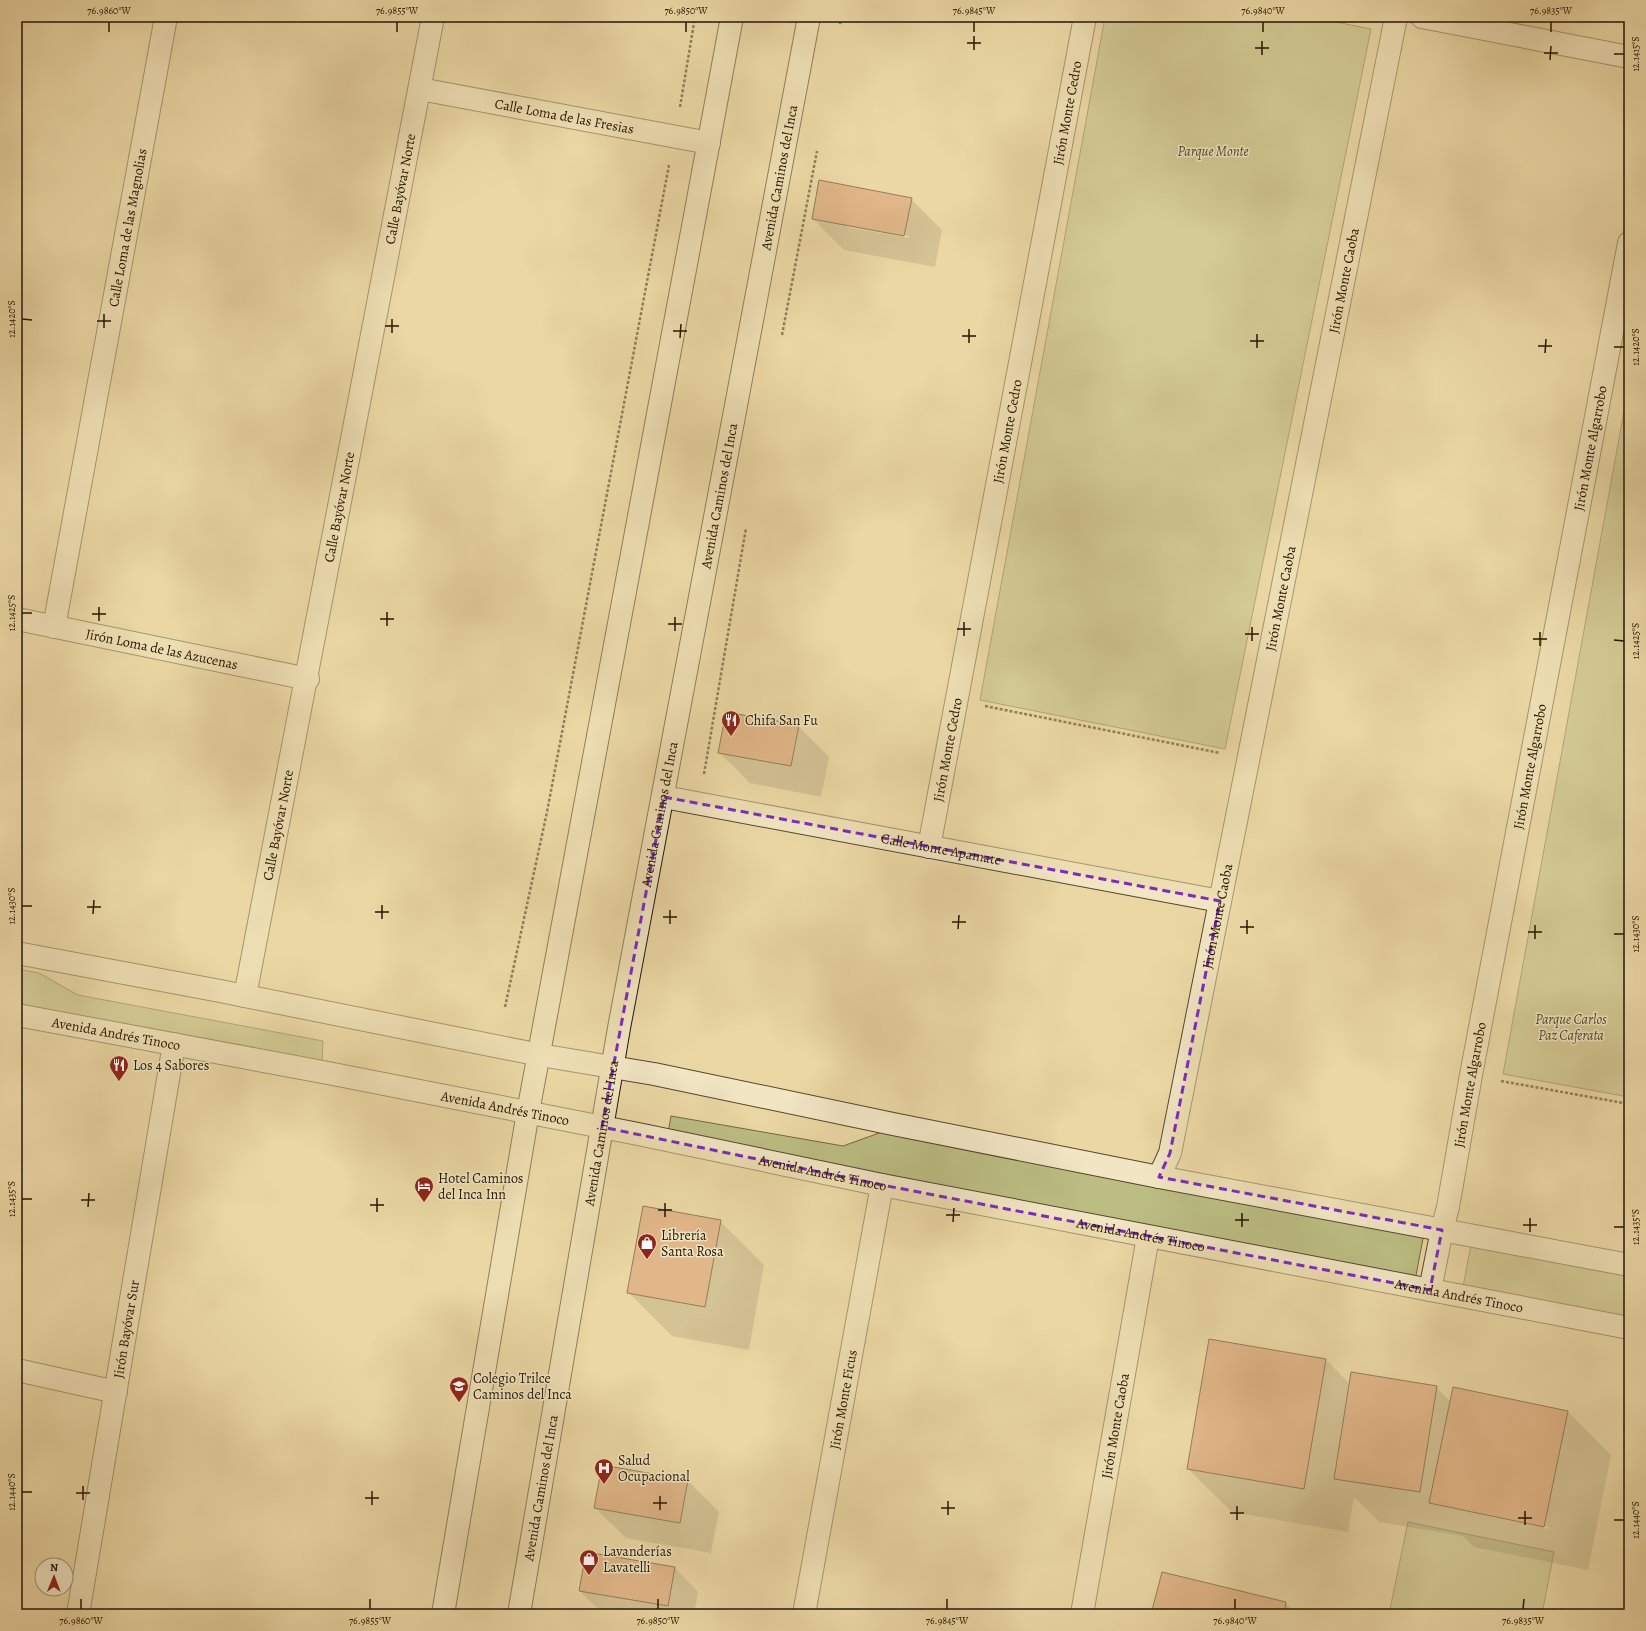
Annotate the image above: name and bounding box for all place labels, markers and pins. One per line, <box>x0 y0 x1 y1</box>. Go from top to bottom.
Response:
restaurant icon: Chifa San Fu <box>720 709 742 737</box>
place label: Chifa San Fu <box>745 711 818 730</box>
restaurant icon: Los 4 Sabores <box>108 1054 130 1082</box>
place label: Los 4 Sabores <box>133 1056 209 1075</box>
place label: Hotel Caminos del Inca Inn <box>438 1169 523 1204</box>
hotel icon: Hotel Caminos del Inca Inn <box>413 1175 435 1203</box>
place label: Librería Santa Rosa <box>661 1226 724 1261</box>
shop icon: Librería Santa Rosa <box>636 1232 658 1260</box>
place label: Colegio Trilce Caminos del Inca <box>473 1369 572 1404</box>
school or university icon: Colegio Trilce Caminos del Inca <box>448 1375 470 1403</box>
place label: Salud Ocupacional <box>618 1451 690 1486</box>
hospital icon: Salud Ocupacional <box>593 1457 615 1485</box>
place label: Lavanderías Lavatelli <box>603 1542 672 1577</box>
shop icon: Lavanderías Lavatelli <box>578 1548 600 1576</box>

